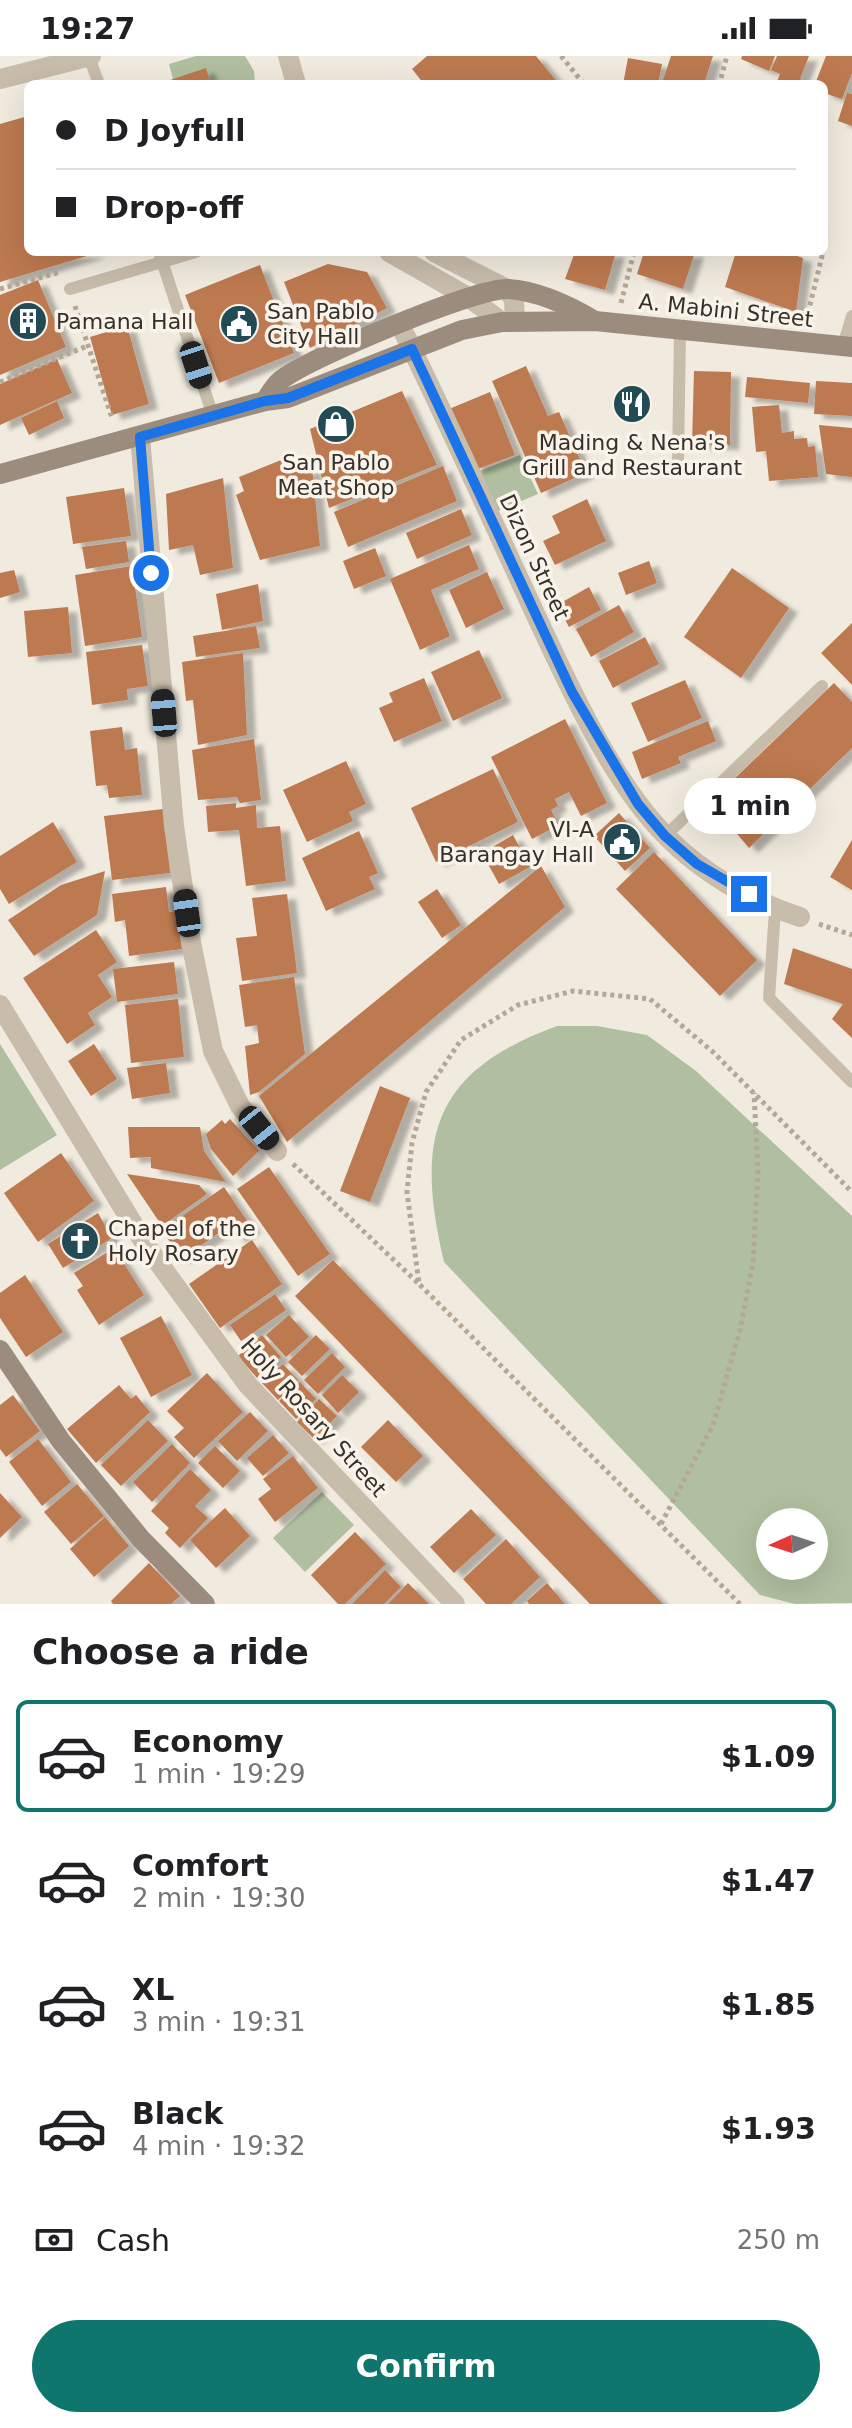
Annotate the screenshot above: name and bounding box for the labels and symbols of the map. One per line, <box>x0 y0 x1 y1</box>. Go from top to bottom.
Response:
street label: A. Mabini Street <box>638 289 815 332</box>
place label: San Pablo City Hall <box>267 299 375 349</box>
building icon: Pamana Hall <box>7 300 49 342</box>
public building icon: San Pablo City Hall <box>218 303 260 345</box>
place label: Pamana Hall <box>56 309 193 334</box>
car <box>177 338 215 392</box>
restaurant icon: Mading & Nena's Grill and Restaurant <box>611 383 653 425</box>
shop icon: San Pablo Meat Shop <box>315 403 357 445</box>
place label: Mading & Nena's Grill and Restaurant <box>522 430 742 480</box>
place label: San Pablo Meat Shop <box>278 450 394 500</box>
street label: Dizon Street <box>495 490 575 624</box>
route start <box>133 555 169 591</box>
car <box>150 688 178 738</box>
callout: 1 min <box>683 778 815 834</box>
place label: VI-A Barangay Hall <box>439 817 594 867</box>
public building icon: VI-A Barangay Hall <box>601 821 643 863</box>
route end <box>731 876 767 912</box>
car <box>172 888 202 938</box>
car <box>235 1102 283 1154</box>
place label: Chapel of the Holy Rosary <box>108 1216 256 1266</box>
church icon: Chapel of the Holy Rosary <box>59 1220 101 1262</box>
street label: Holy Rosary Street <box>236 1333 392 1502</box>
north arrow <box>756 1508 828 1580</box>

